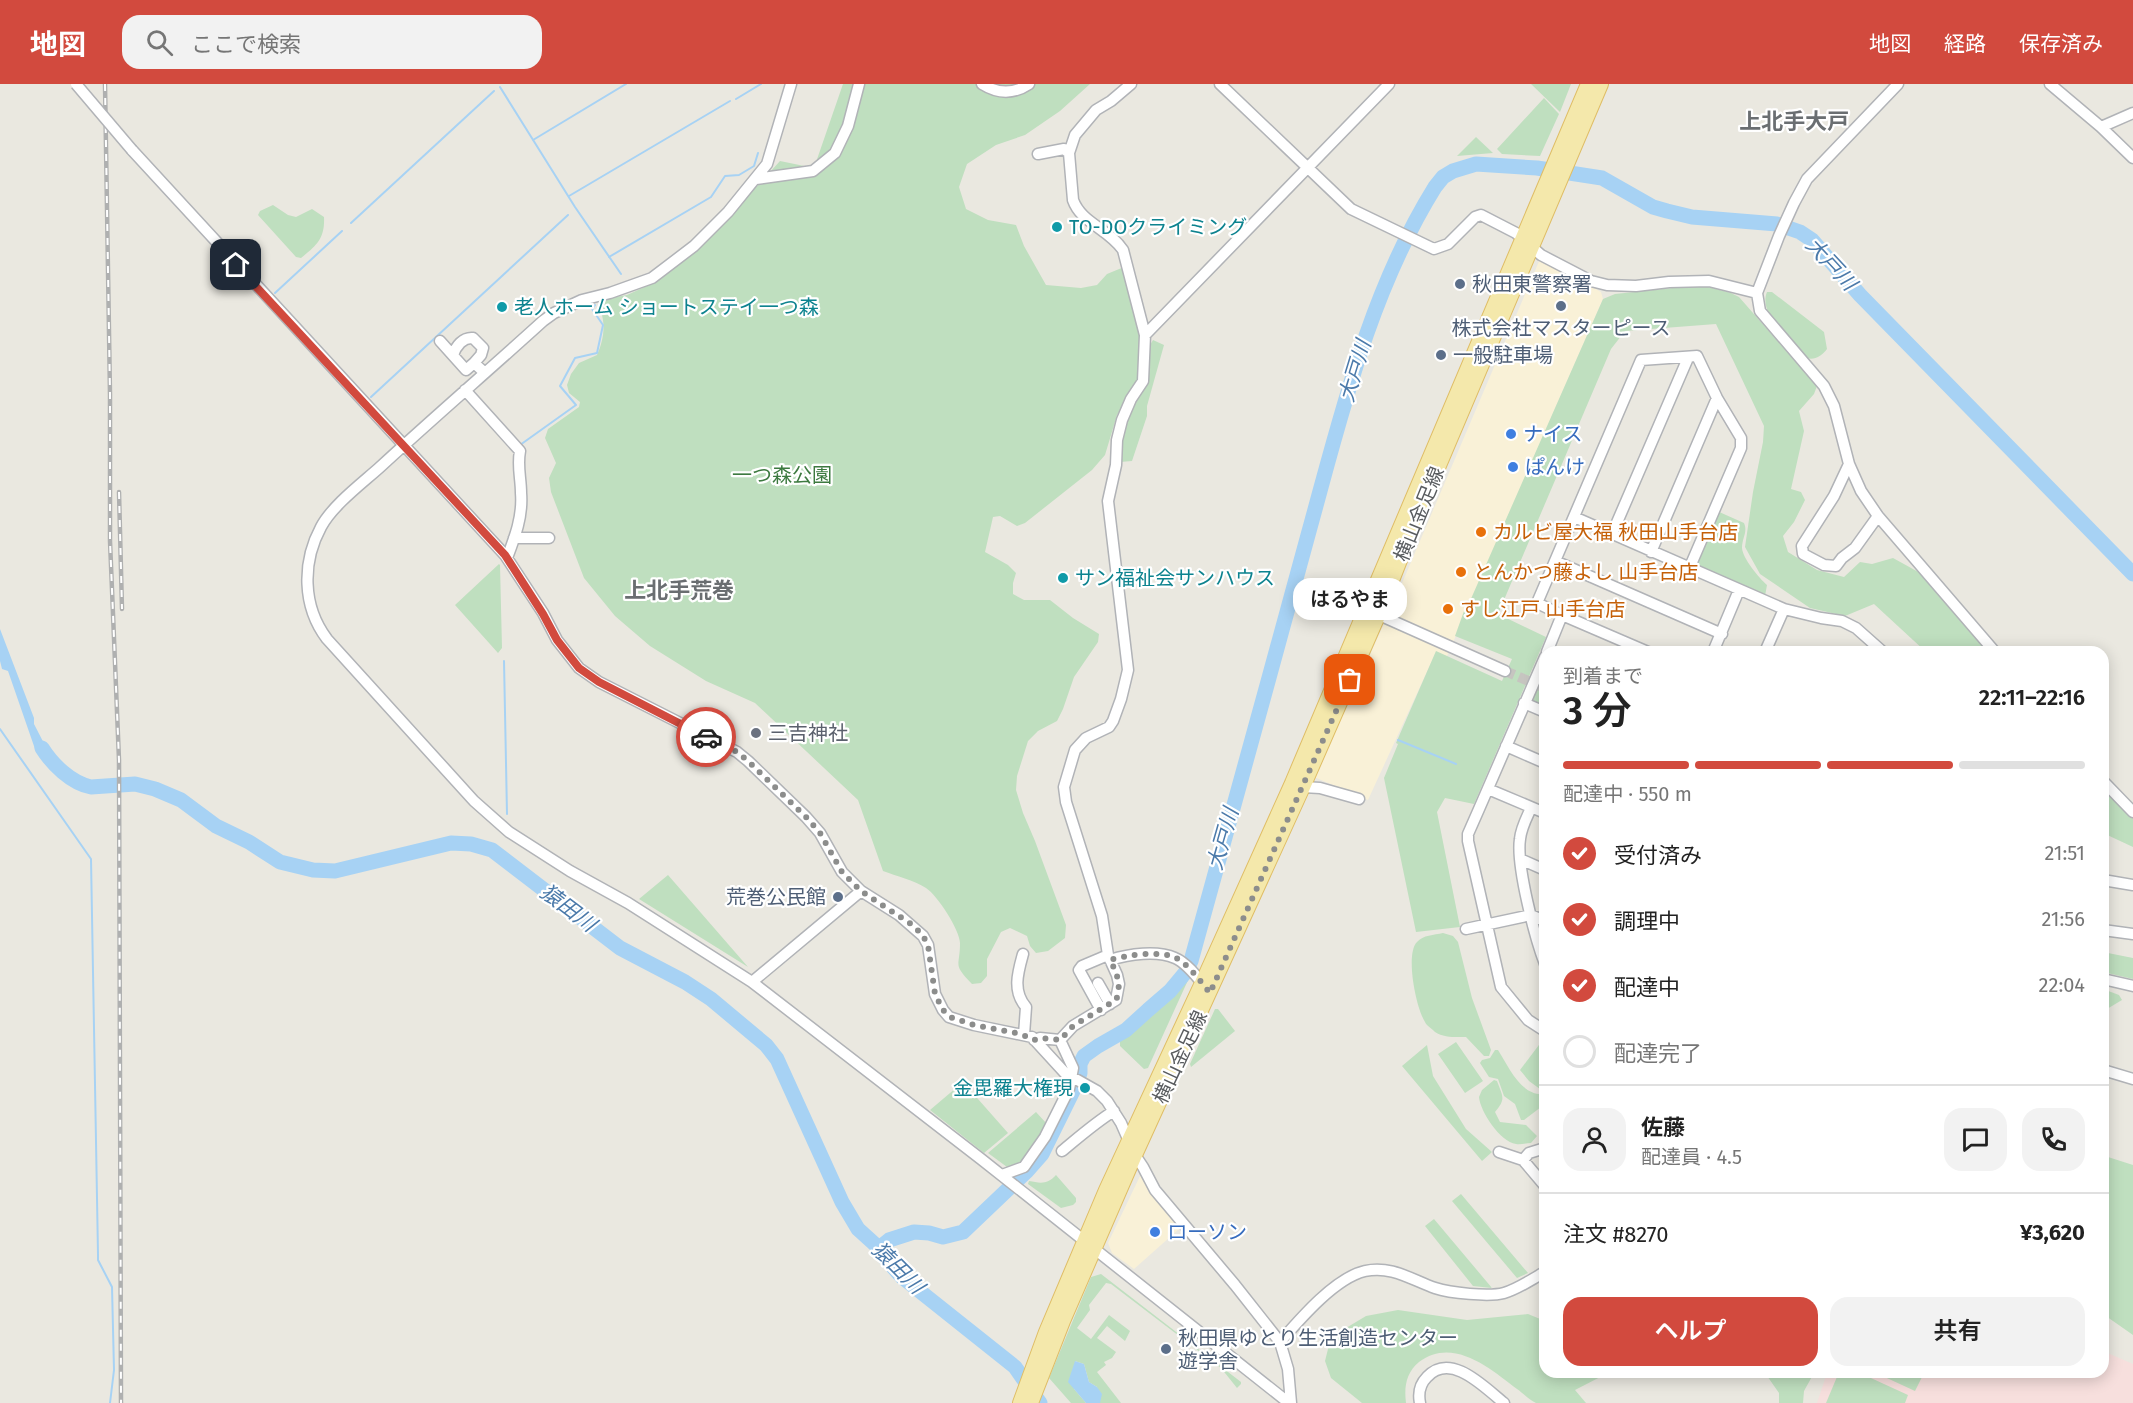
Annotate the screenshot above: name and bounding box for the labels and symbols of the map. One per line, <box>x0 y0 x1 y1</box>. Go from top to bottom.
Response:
district label: 上北手大戸 <box>1739 108 1849 135</box>
place label: TO-DOクライミング <box>1069 215 1247 239</box>
marker: TO-DOクライミング <box>1050 220 1064 234</box>
water label: 大戸川 <box>1800 232 1863 297</box>
pin <box>210 239 261 290</box>
place label: 秋田東警察署 <box>1472 272 1592 296</box>
marker: 秋田東警察署 <box>1453 277 1467 291</box>
place label: 老人ホーム ショートステイ一つ森 <box>514 295 819 319</box>
marker: 株式会社マスターピース <box>1554 299 1568 313</box>
marker: 老人ホーム ショートステイ一つ森 <box>495 300 509 314</box>
place label: 株式会社マスターピース <box>1452 316 1671 340</box>
water label: 大戸川 <box>1333 335 1377 405</box>
place label: 一般駐車場 <box>1453 343 1553 367</box>
marker: 一般駐車場 <box>1434 348 1448 362</box>
place label: ナイス <box>1523 422 1582 446</box>
marker: ナイス <box>1504 427 1518 441</box>
place label: ぱんけ <box>1525 455 1585 479</box>
marker: ぱんけ <box>1506 460 1520 474</box>
park label: 一つ森公園 <box>732 463 832 487</box>
street label: 横山金足線 <box>1389 463 1449 565</box>
place label: カルビ屋大福 秋田山手台店 <box>1493 520 1738 544</box>
marker: カルビ屋大福 秋田山手台店 <box>1474 525 1488 539</box>
place label: とんかつ藤よし 山手台店 <box>1473 560 1698 584</box>
marker: とんかつ藤よし 山手台店 <box>1454 565 1468 579</box>
place label: サン福祉会サンハウス <box>1075 566 1275 590</box>
marker: サン福祉会サンハウス <box>1056 571 1070 585</box>
district label: 上北手荒巻 <box>624 577 734 604</box>
callout: はるやま <box>1293 578 1407 620</box>
place label: すし江戸 山手台店 <box>1460 597 1625 621</box>
marker: すし江戸 山手台店 <box>1441 602 1455 616</box>
pin <box>1324 654 1375 705</box>
courier <box>676 707 736 767</box>
place label: 三吉神社 <box>768 721 848 745</box>
marker: 三吉神社 <box>749 726 763 740</box>
water label: 大戸川 <box>1202 803 1245 873</box>
water label: 猿田川 <box>535 879 603 939</box>
place label: 荒巻公民館 <box>726 885 826 909</box>
marker: 荒巻公民館 <box>831 890 845 904</box>
street label: 横山金足線 <box>1148 1007 1212 1107</box>
place label: 金毘羅大権現 <box>953 1076 1073 1100</box>
marker: 金毘羅大権現 <box>1078 1081 1092 1095</box>
place label: ローソン <box>1167 1220 1247 1244</box>
marker: ローソン <box>1148 1225 1162 1239</box>
water label: 猿田川 <box>867 1237 931 1301</box>
place label: 秋田県ゆとり生活創造センター 遊学舎 <box>1178 1326 1458 1373</box>
marker: 秋田県ゆとり生活創造センター 遊学舎 <box>1159 1342 1173 1356</box>

